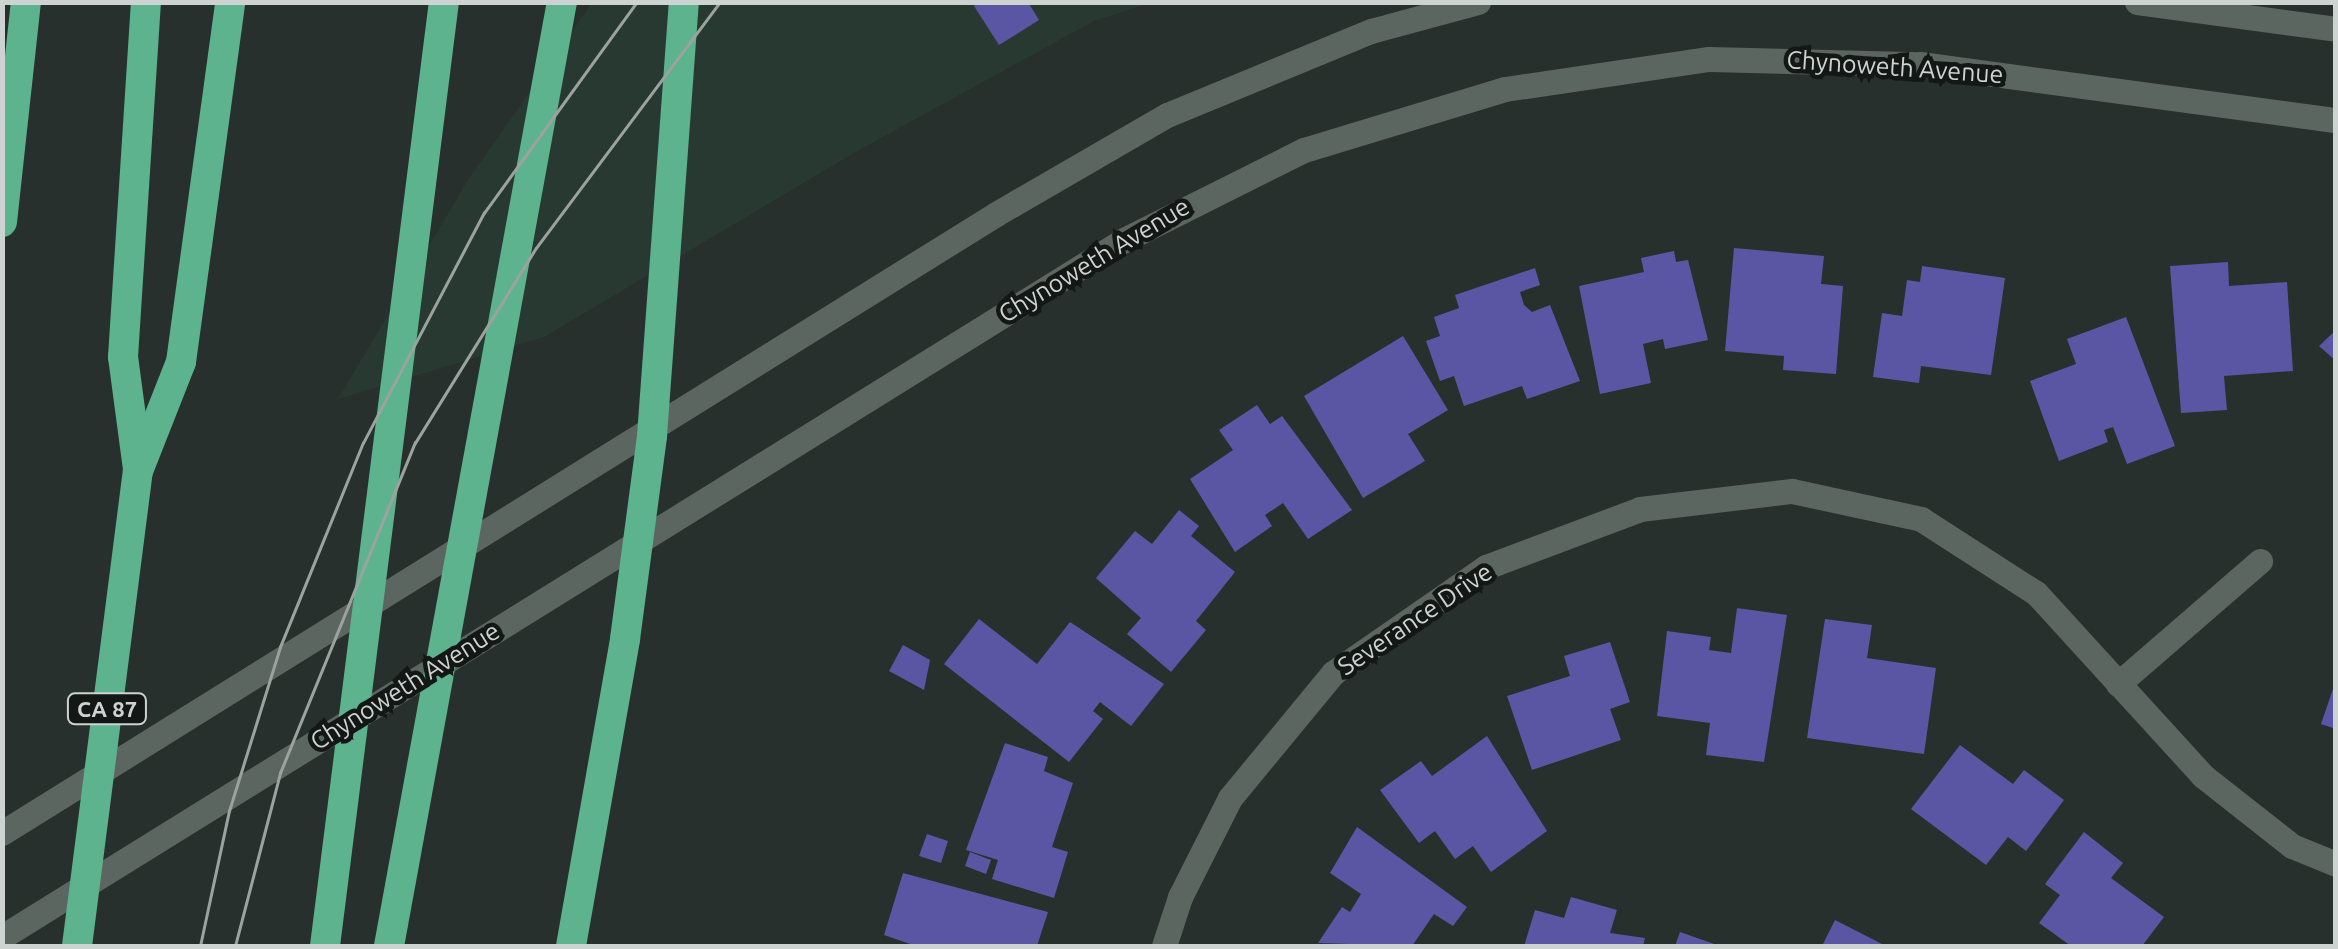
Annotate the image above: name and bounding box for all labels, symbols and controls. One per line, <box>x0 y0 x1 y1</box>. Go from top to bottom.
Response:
street label: Chynoweth Avenue <box>1785 44 2005 90</box>
street label: Chynoweth Avenue <box>993 191 1195 329</box>
street label: Severance Drive <box>1332 556 1498 682</box>
street label: Chynoweth Avenue <box>305 616 505 756</box>
road number: CA 87 <box>64 692 150 726</box>

